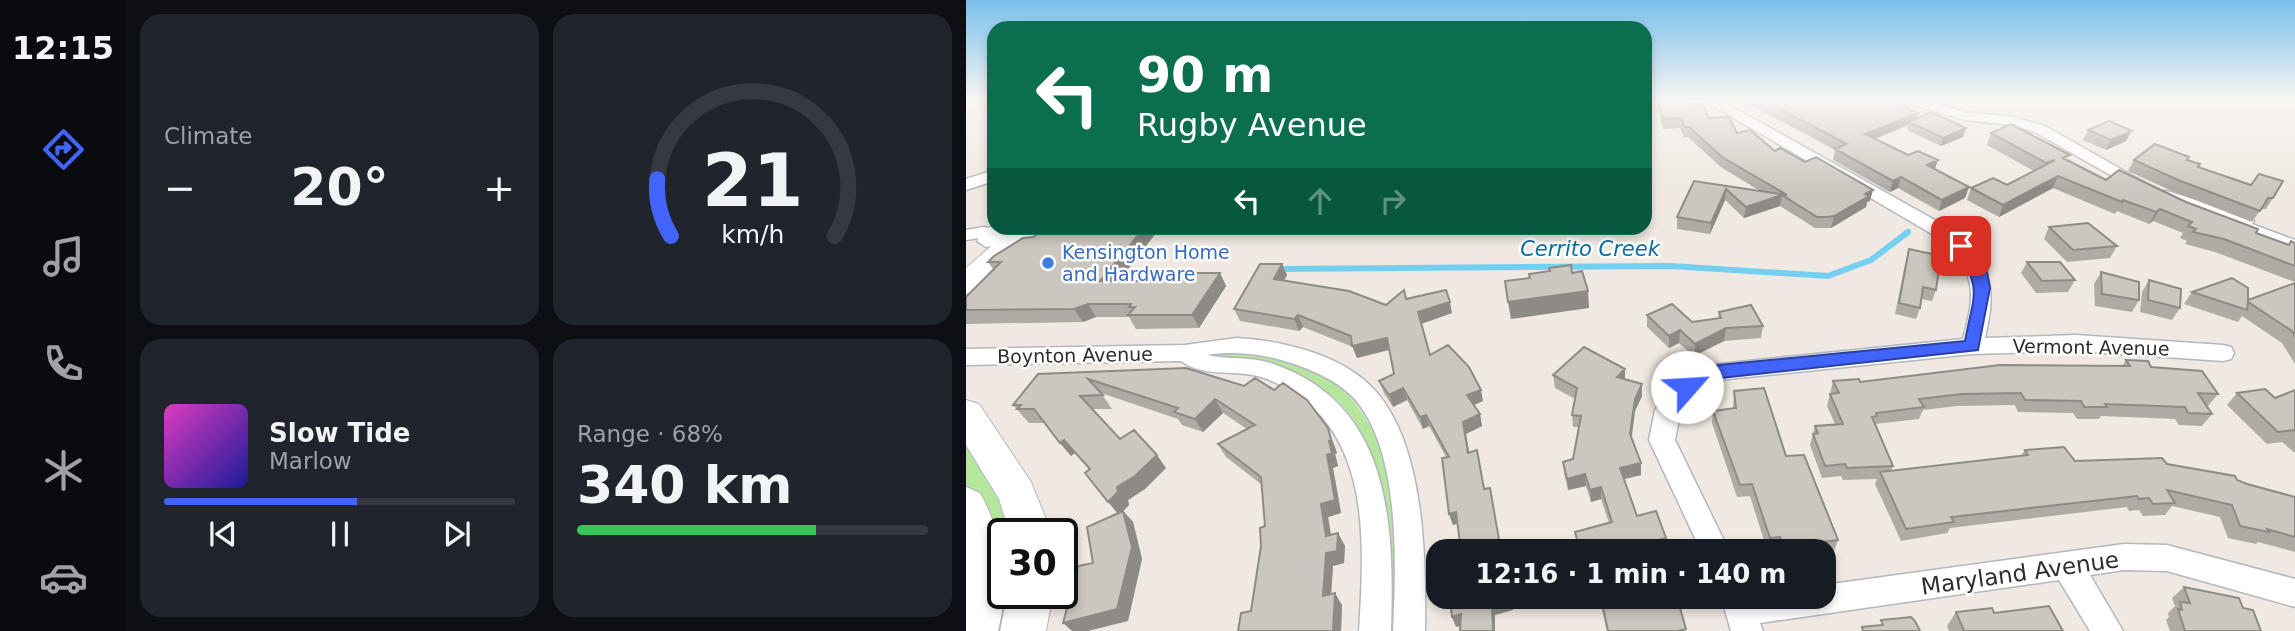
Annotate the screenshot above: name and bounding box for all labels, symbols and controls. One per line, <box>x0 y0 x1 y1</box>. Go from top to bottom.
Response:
text: 12:15 <box>12 29 114 67</box>
text: 90 m <box>1137 47 1273 104</box>
icon: left <box>1022 49 1113 140</box>
text: Rugby Avenue <box>1137 106 1367 144</box>
text: Climate <box>164 123 253 149</box>
icon: directions <box>39 125 88 174</box>
text: 21 <box>702 138 803 223</box>
text: 20° <box>290 157 389 217</box>
text: − <box>164 166 196 210</box>
text: + <box>483 166 515 210</box>
icon: left <box>1228 182 1266 220</box>
icon: ahead <box>1301 182 1339 220</box>
icon: right <box>1374 182 1412 220</box>
pin <box>1931 216 1991 276</box>
text: km/h <box>721 219 784 248</box>
icon: arrive <box>1942 227 1980 265</box>
icon: music <box>39 232 88 281</box>
water label: Cerrito Creek <box>1520 237 1661 261</box>
place label: Kensington Home and Hardware <box>1062 241 1230 285</box>
marker: Kensington Home and Hardware <box>1040 255 1056 271</box>
street label: Vermont Avenue <box>2012 335 2170 359</box>
icon: phone <box>39 339 88 388</box>
street label: Boynton Avenue <box>997 343 1153 367</box>
position arrow <box>1650 350 1724 424</box>
text: Slow Tide <box>269 418 410 448</box>
text: Range · 68% <box>577 421 723 447</box>
icon: climate <box>39 446 88 495</box>
text: Marlow <box>269 448 352 474</box>
text: 340 km <box>577 455 792 515</box>
icon: previous <box>204 515 242 553</box>
icon: pause <box>321 515 359 553</box>
icon: next <box>438 515 476 553</box>
speed limit sign: 30 <box>987 518 1078 609</box>
street label: Maryland Avenue <box>1919 546 2121 600</box>
icon: car <box>39 553 88 602</box>
text: 12:16 · 1 min · 140 m <box>1476 559 1786 589</box>

